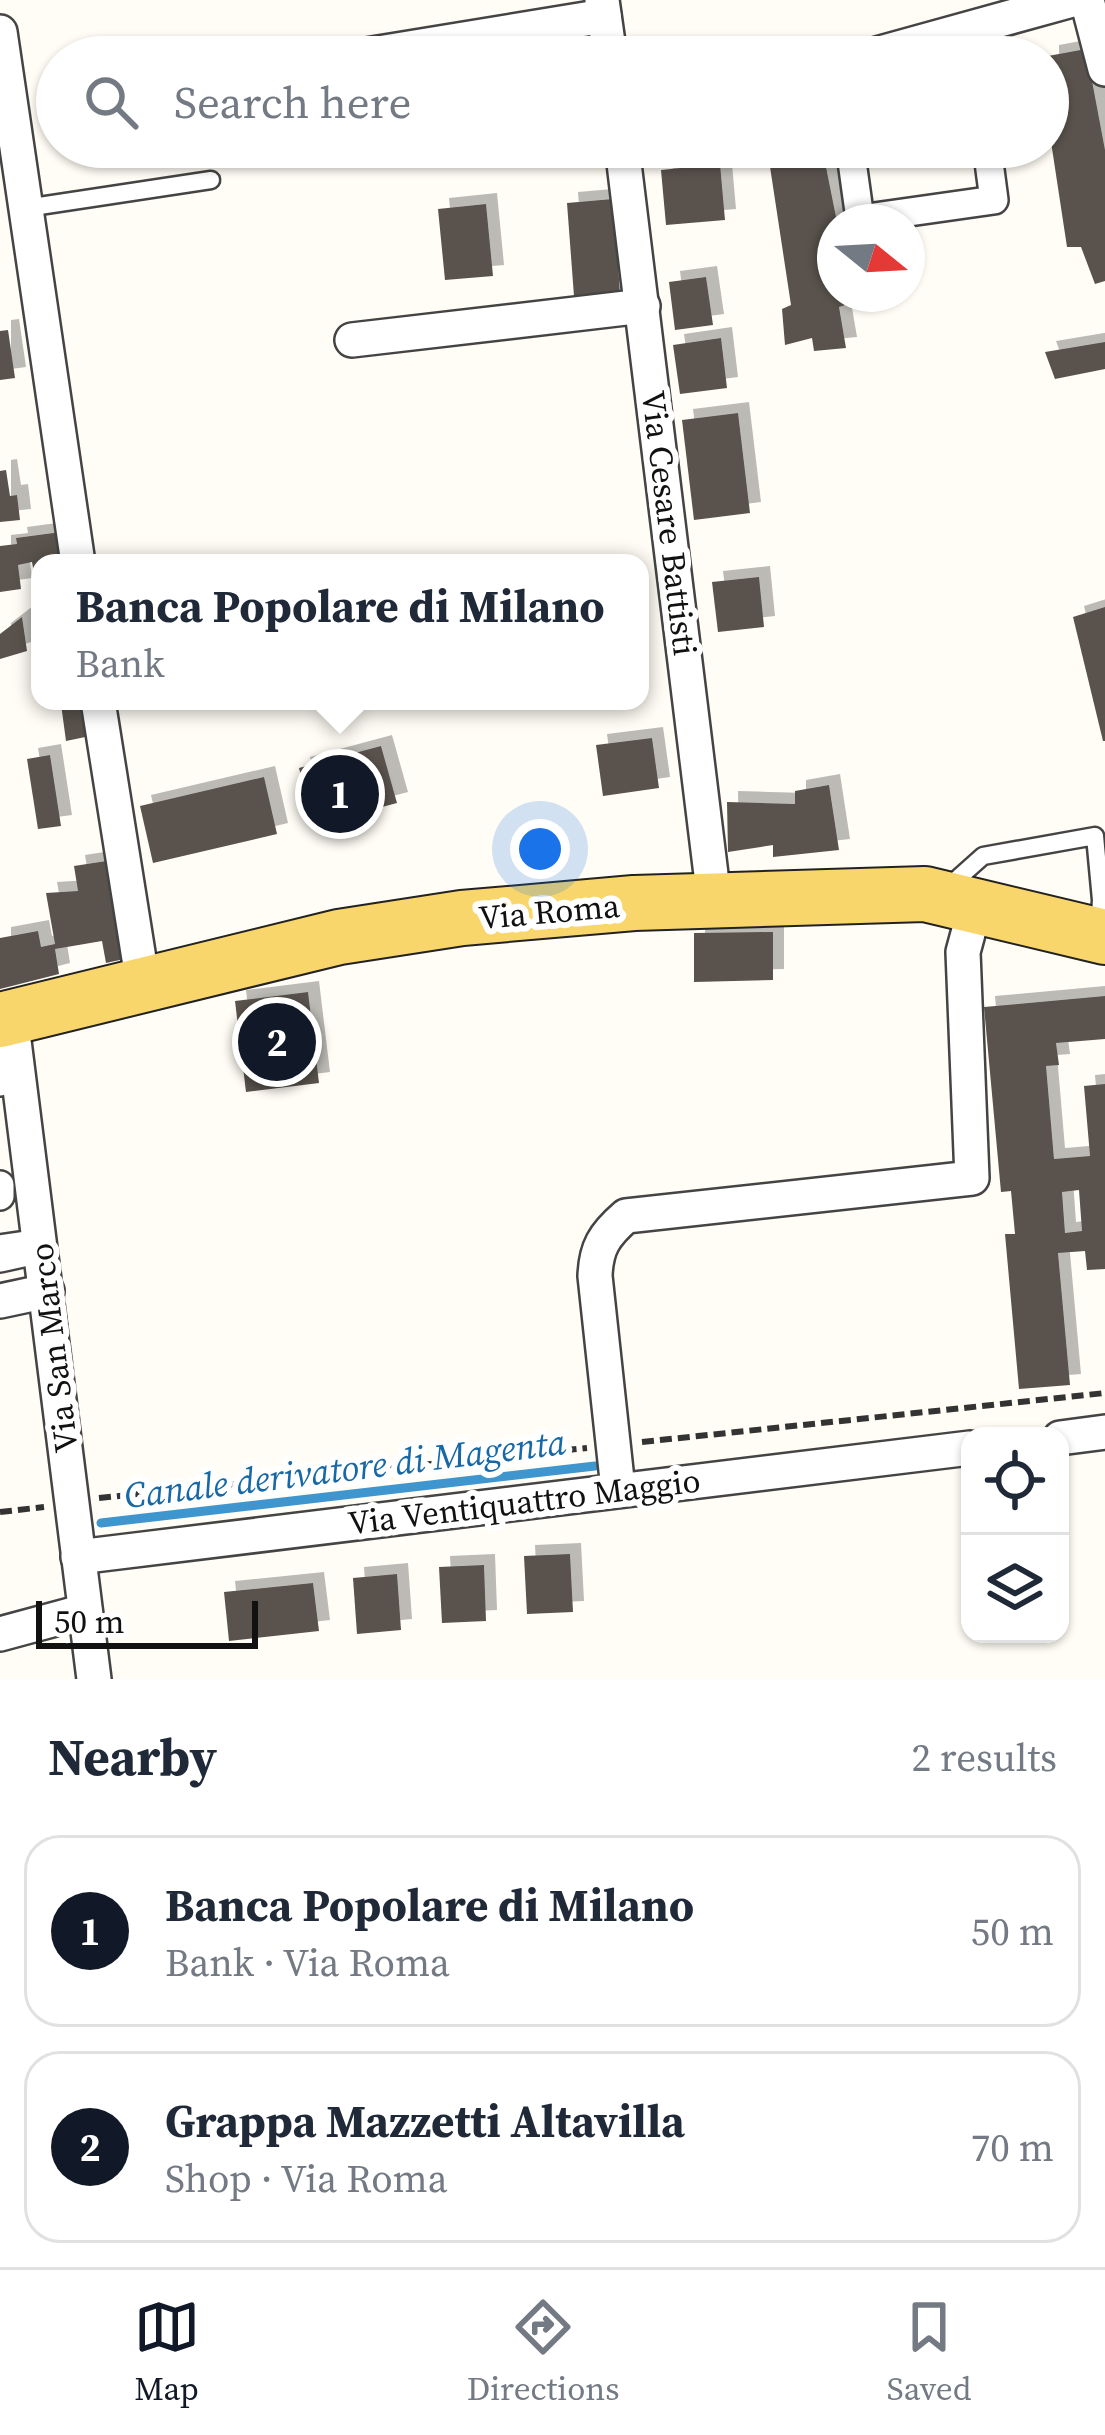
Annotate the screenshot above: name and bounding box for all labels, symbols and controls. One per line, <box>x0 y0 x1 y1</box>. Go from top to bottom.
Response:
search box <box>36 36 1069 168</box>
icon: search <box>78 69 144 135</box>
text: Search here <box>174 71 411 133</box>
north arrow <box>817 204 925 312</box>
street label: Via Cesare Battisti <box>631 388 708 658</box>
popup <box>31 554 649 710</box>
text: Banca Popolare di Milano <box>75 575 605 637</box>
text: Bank <box>75 637 165 690</box>
pin: 1 <box>301 749 379 839</box>
your location <box>510 819 570 879</box>
street label: Via Roma <box>477 883 622 940</box>
pin: 2 <box>238 997 316 1087</box>
street label: Via San Marco <box>18 1241 89 1455</box>
water label: Canale derivatore di Magenta <box>121 1417 569 1520</box>
map controls <box>961 1427 1069 1643</box>
button: locate <box>961 1427 1069 1535</box>
street label: Via Ventiquattro Maggio <box>345 1458 703 1545</box>
button: layers <box>961 1535 1069 1643</box>
scale bar <box>36 1595 258 1648</box>
text: 50 m <box>54 1599 124 1644</box>
text: Nearby <box>48 1722 217 1792</box>
text: 2 results <box>912 1731 1057 1784</box>
text: Banca Popolare di Milano <box>165 1874 694 1936</box>
text: 1 <box>79 1905 101 1958</box>
text: 50 m <box>971 1905 1054 1958</box>
text: Bank · Via Roma <box>165 1936 450 1989</box>
text: Grappa Mazzetti Altavilla <box>165 2090 685 2152</box>
text: 2 <box>79 2121 101 2174</box>
text: 70 m <box>971 2121 1054 2174</box>
text: Shop · Via Roma <box>165 2152 448 2205</box>
tab: Map <box>134 2294 200 2411</box>
tab: Directions <box>467 2294 620 2411</box>
tab: Saved <box>887 2294 971 2411</box>

